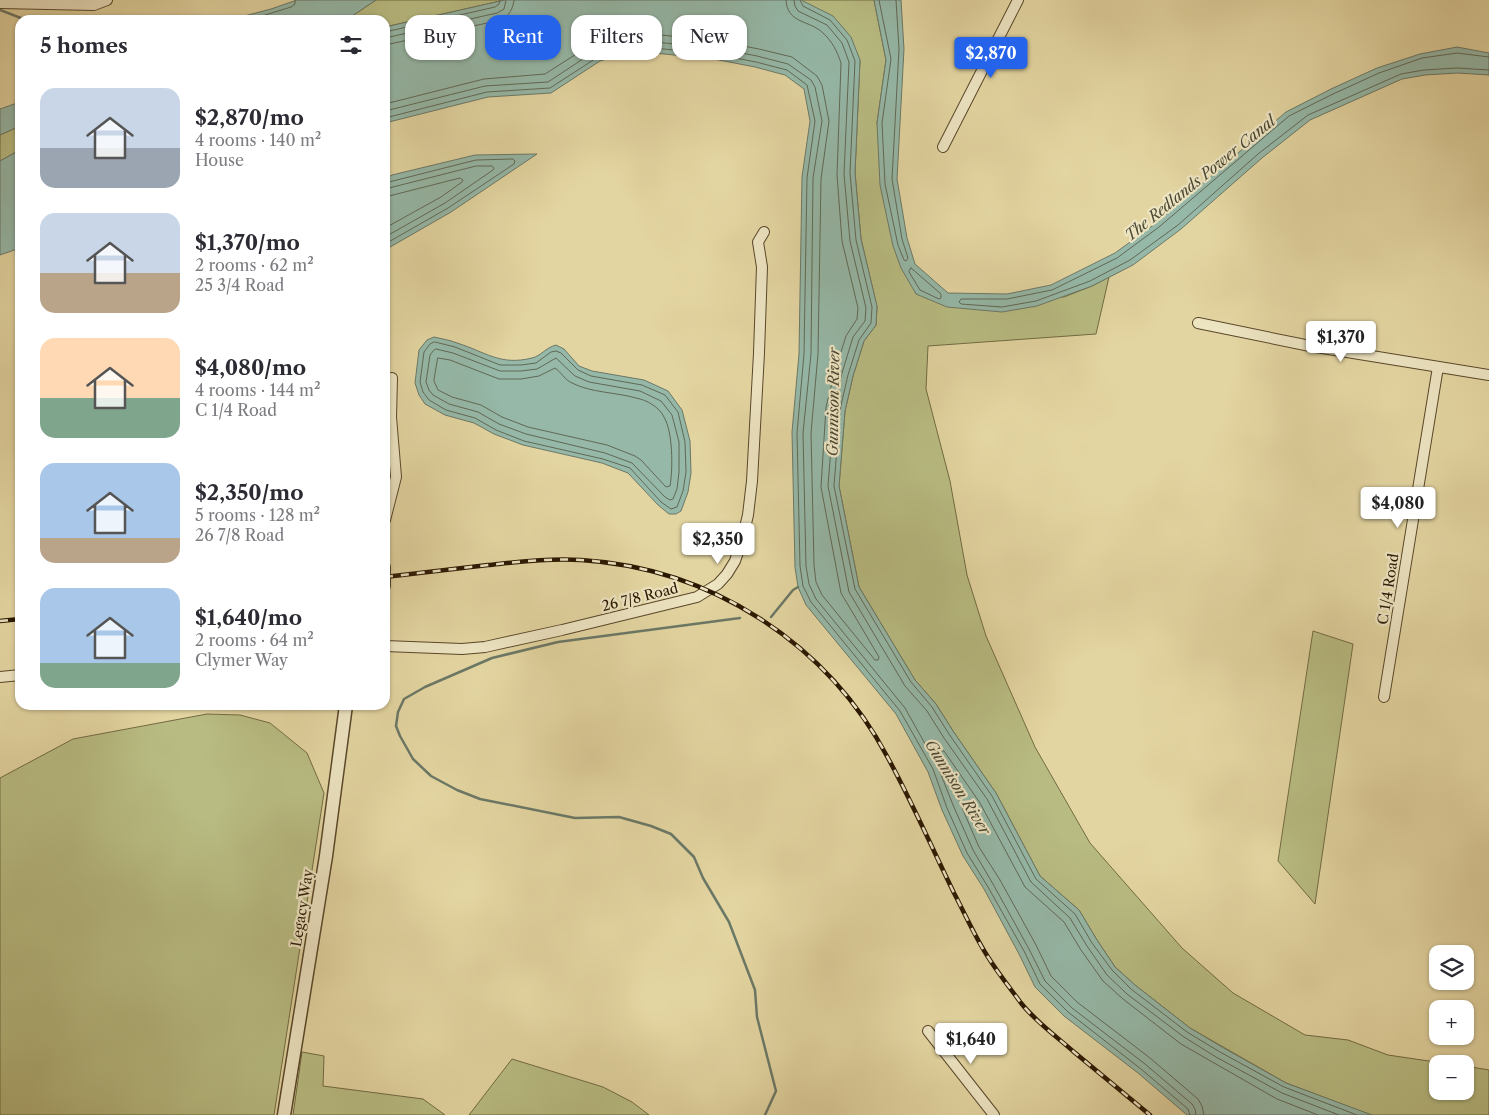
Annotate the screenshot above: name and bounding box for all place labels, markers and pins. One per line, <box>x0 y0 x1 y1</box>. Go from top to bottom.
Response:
pin: $2,870 <box>950 36 1032 79</box>
pin: $1,370 <box>1300 320 1382 363</box>
pin: $4,080 <box>1357 486 1439 529</box>
pin: $2,350 <box>677 522 759 565</box>
pin: $1,640 <box>930 1022 1012 1065</box>

